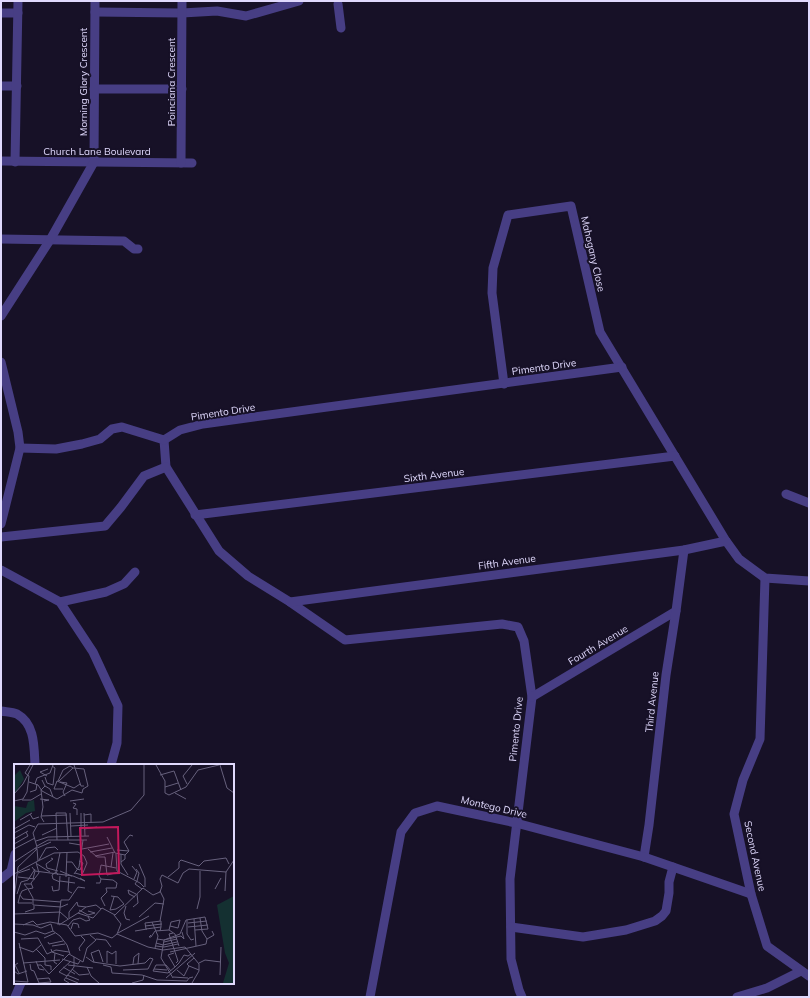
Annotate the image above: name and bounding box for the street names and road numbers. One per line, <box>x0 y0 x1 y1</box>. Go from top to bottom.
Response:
street label: Morning Glory Crescent <box>77 27 90 136</box>
street label: Poinciana Crescent <box>165 37 178 126</box>
street label: Church Lane Boulevard <box>43 145 151 158</box>
street label: Mahogany Close <box>578 215 608 293</box>
street label: Pimento Drive <box>511 356 577 378</box>
street label: Pimento Drive <box>190 401 256 423</box>
street label: Sixth Avenue <box>403 465 465 485</box>
street label: Fifth Avenue <box>477 552 537 572</box>
street label: Fourth Avenue <box>566 622 630 668</box>
street label: Third Avenue <box>642 671 662 733</box>
street label: Pimento Drive <box>506 696 526 762</box>
street label: Montego Drive <box>460 793 528 821</box>
street label: Second Avenue <box>741 820 769 892</box>

